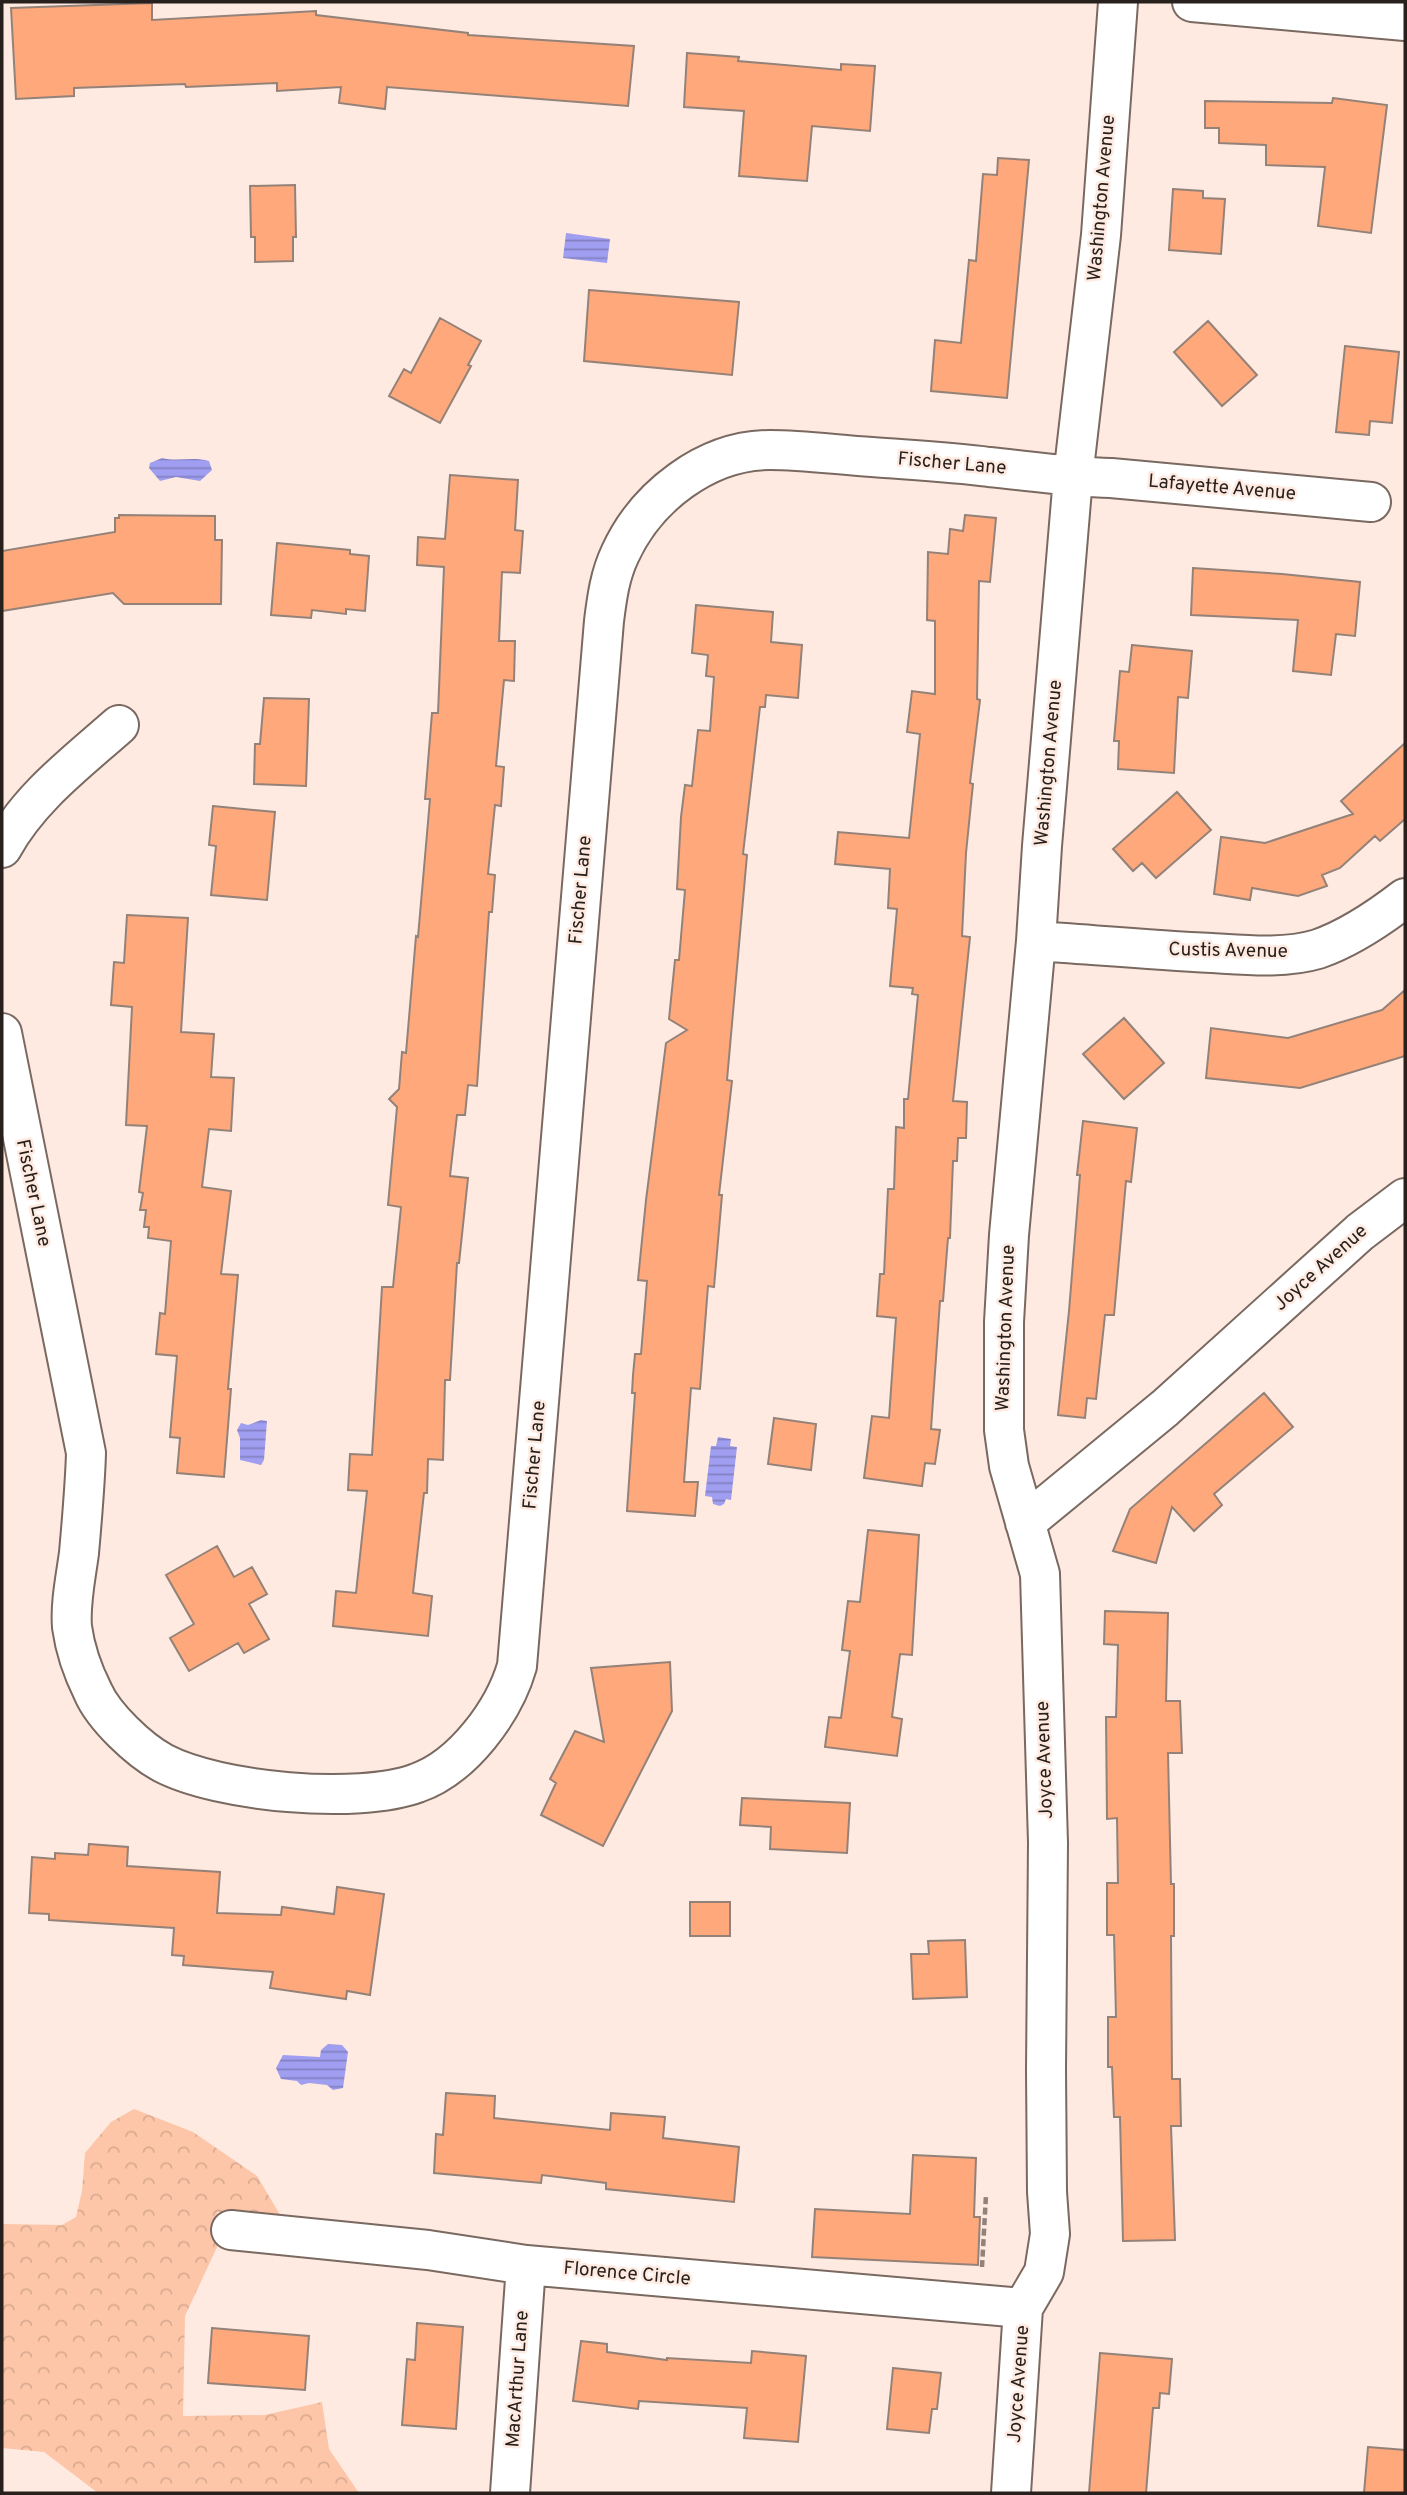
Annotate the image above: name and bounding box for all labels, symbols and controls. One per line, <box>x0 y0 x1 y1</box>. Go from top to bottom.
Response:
street label: Washington Avenue <box>1083 114 1121 282</box>
street label: Fischer Lane <box>897 447 1007 481</box>
street label: Lafayette Avenue <box>1147 470 1297 506</box>
street label: Washington Avenue <box>1030 679 1068 847</box>
street label: Fischer Lane <box>564 835 598 945</box>
street label: Custis Avenue <box>1168 938 1288 964</box>
street label: Fischer Lane <box>10 1137 56 1249</box>
street label: Joyce Avenue <box>1269 1220 1373 1316</box>
street label: Washington Avenue <box>991 1244 1021 1412</box>
street label: Fischer Lane <box>518 1400 552 1510</box>
street label: Joyce Avenue <box>1031 1701 1059 1819</box>
street label: Florence Circle <box>562 2256 692 2292</box>
street label: MacArthur Lane <box>501 2310 535 2448</box>
street label: Joyce Avenue <box>1003 2324 1035 2444</box>

